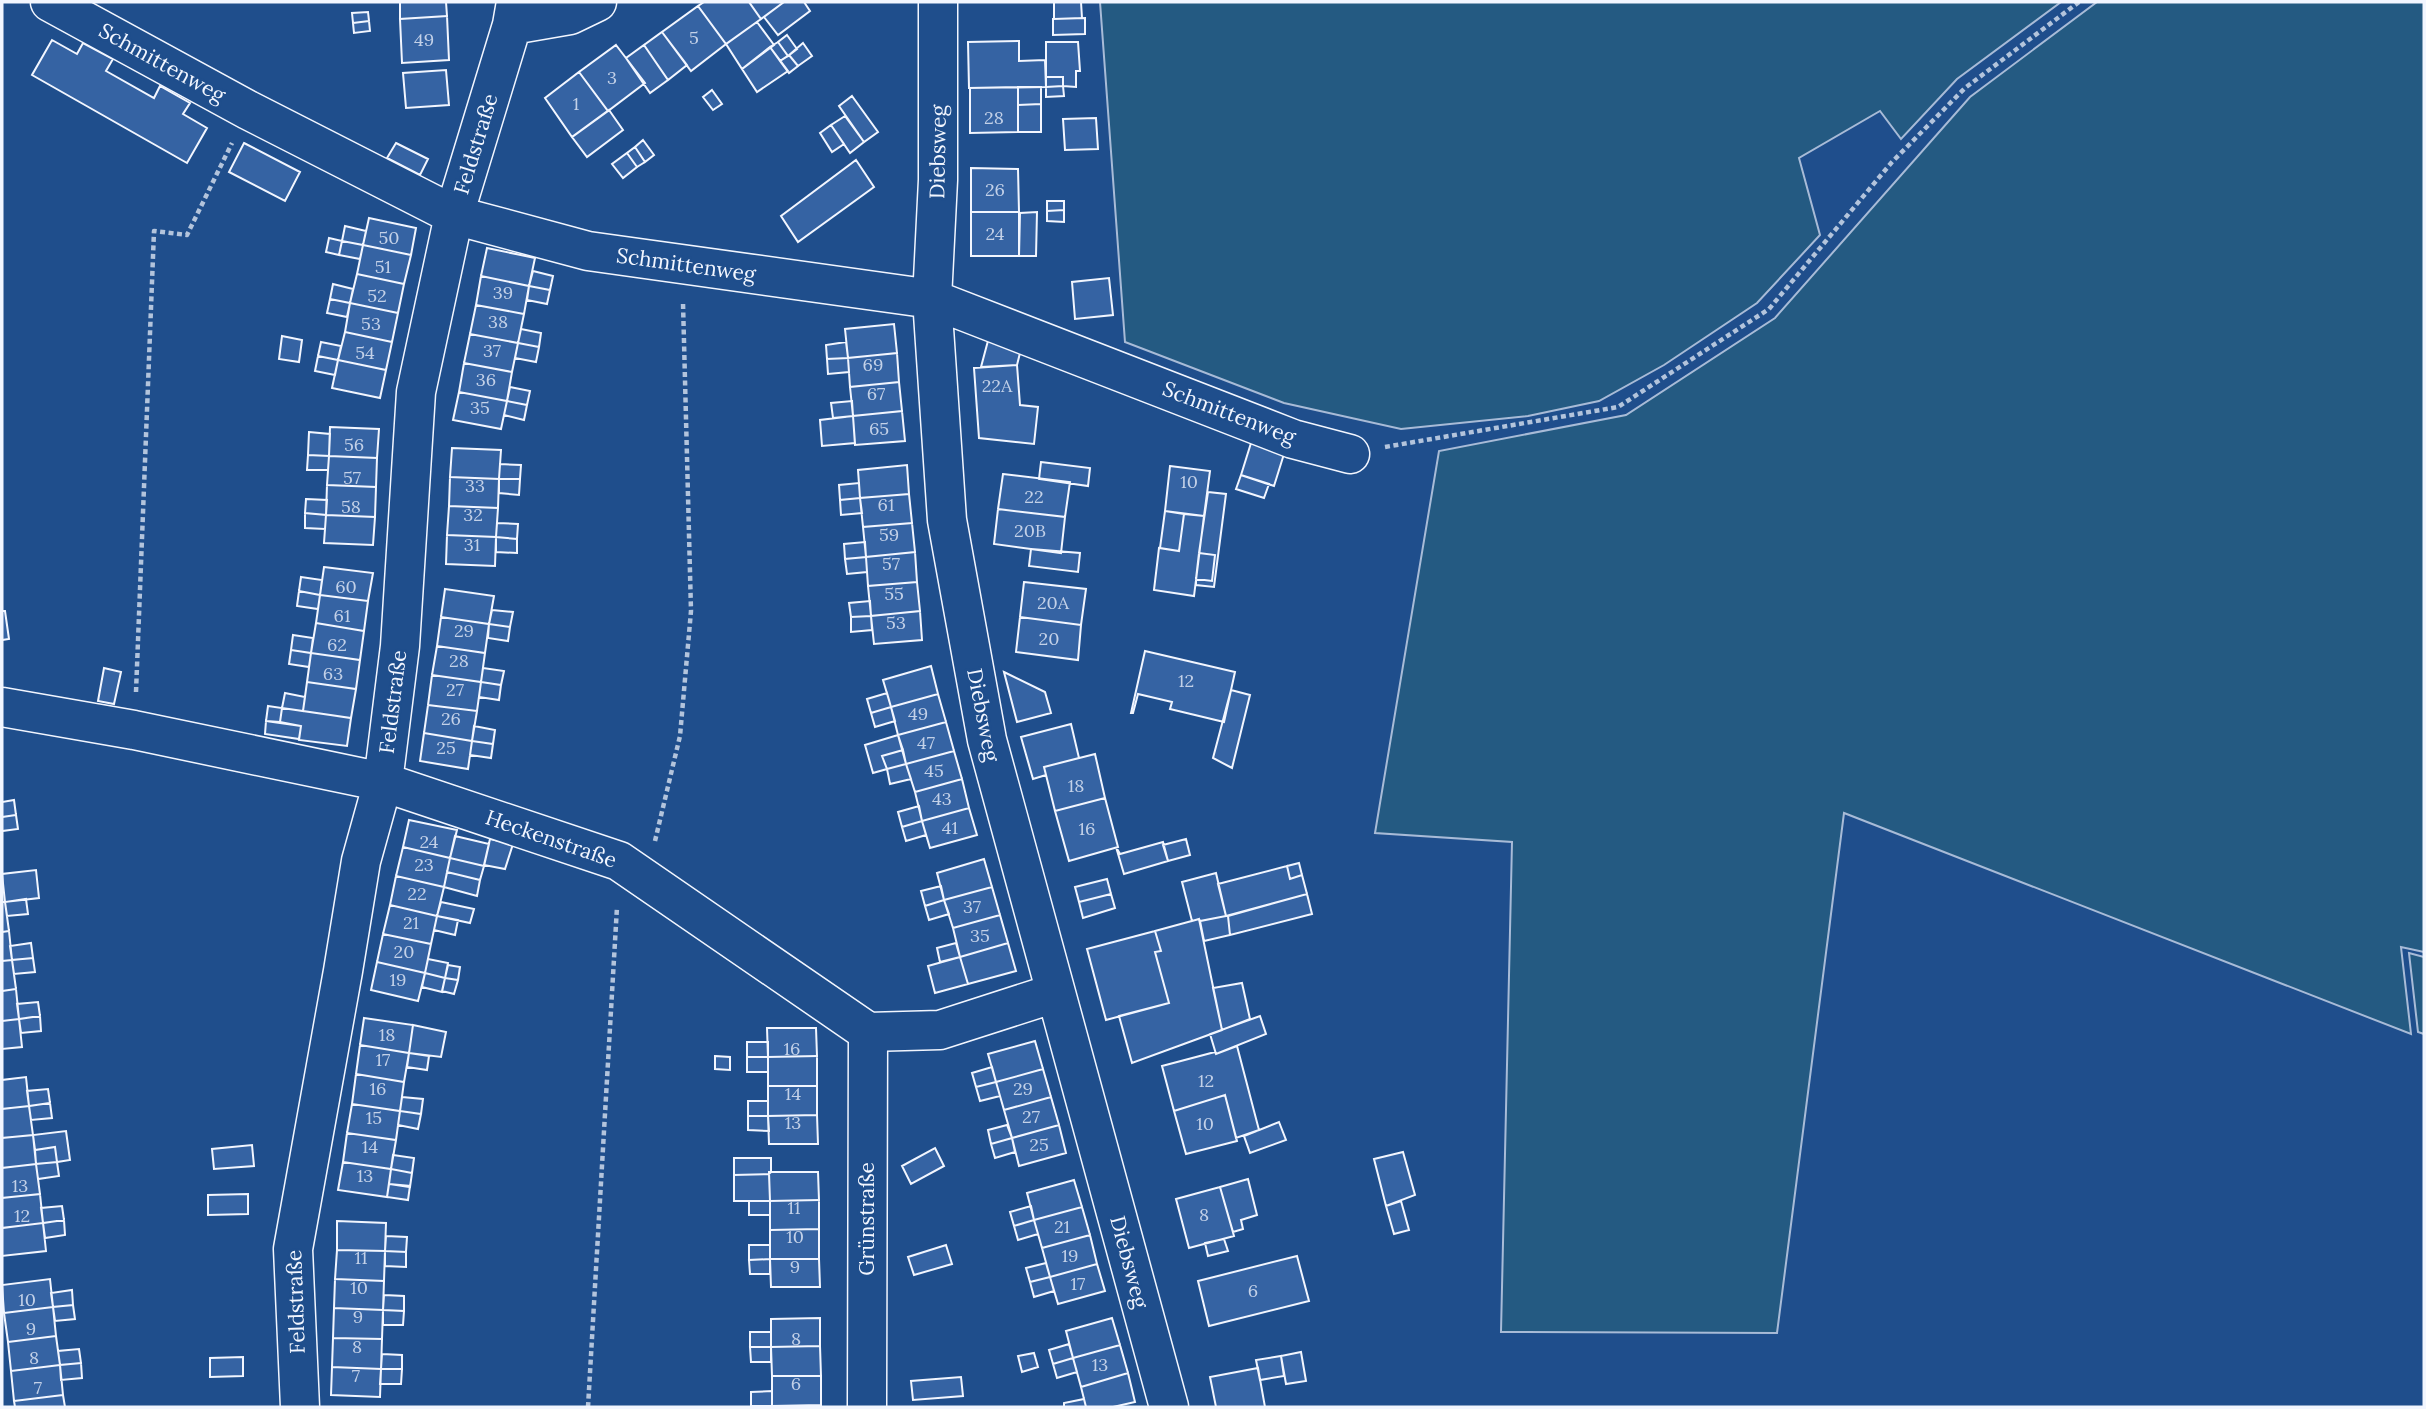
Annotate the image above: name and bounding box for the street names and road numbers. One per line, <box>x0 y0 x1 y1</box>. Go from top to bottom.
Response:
street label: Schmittenweg <box>94 17 231 109</box>
street label: Feldstraße <box>447 90 504 198</box>
street label: Diebsweg <box>923 104 952 199</box>
street label: Schmittenweg <box>615 241 758 288</box>
street label: Schmittenweg <box>1159 375 1300 450</box>
street label: Feldstraße <box>373 649 412 755</box>
street label: Diebsweg <box>961 666 1006 764</box>
street label: Heckenstraße <box>482 803 620 874</box>
street label: Grünstraße <box>853 1162 880 1276</box>
street label: Diebsweg <box>1104 1213 1155 1311</box>
street label: Feldstraße <box>280 1249 311 1355</box>

